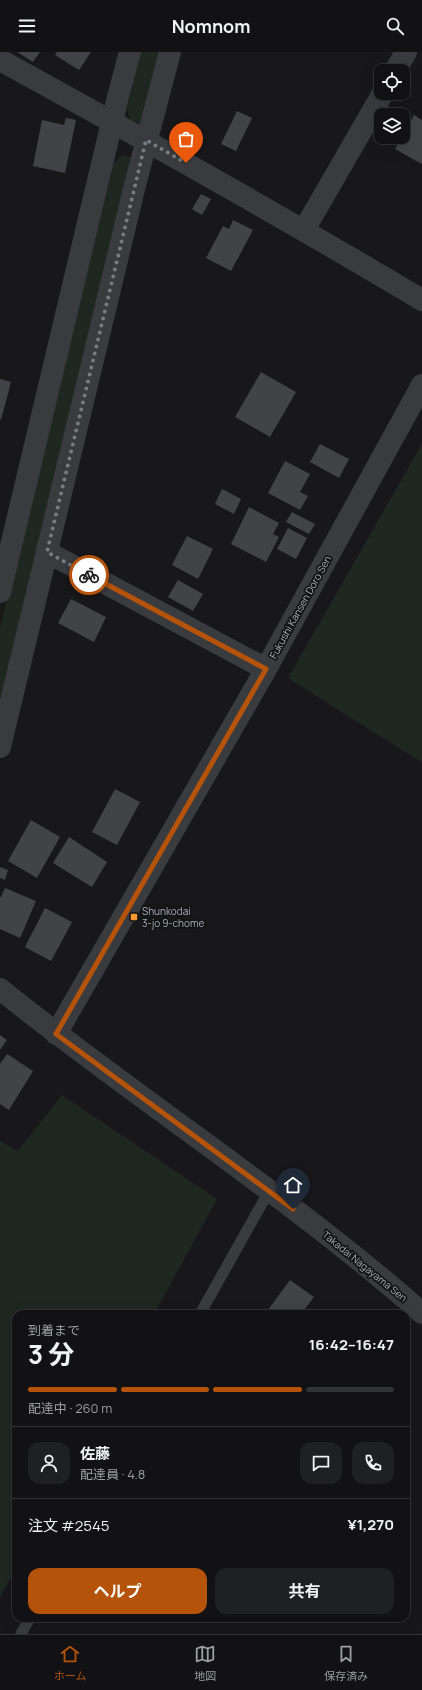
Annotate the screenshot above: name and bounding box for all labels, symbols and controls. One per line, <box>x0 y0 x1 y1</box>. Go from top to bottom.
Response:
text: Nomnom <box>172 14 250 38</box>
icon: menu <box>16 15 38 37</box>
icon: search <box>384 15 406 37</box>
map controls <box>374 64 410 144</box>
button: locate <box>374 64 410 100</box>
button: layers <box>374 108 410 144</box>
pin <box>169 122 203 163</box>
icon: bag <box>175 128 197 150</box>
street label: Fukushi Kansen Doro Sen <box>266 553 334 661</box>
courier <box>69 555 109 595</box>
icon: bike <box>78 564 100 586</box>
place label: Shunkodai 3-jo 9-chome <box>142 904 204 930</box>
marker: Shunkodai 3-jo 9-chome <box>129 912 139 922</box>
pin <box>276 1168 310 1209</box>
icon: home <box>282 1174 304 1196</box>
street label: Takadai Nagayama Sen <box>320 1227 410 1305</box>
text: 到着まで <box>28 1321 80 1339</box>
text: 16:42–16:47 <box>309 1334 394 1355</box>
text: 3 分 <box>28 1336 74 1372</box>
text: 配達中 · 260 m <box>28 1399 112 1417</box>
button: person <box>28 1442 70 1484</box>
button: chat <box>300 1442 342 1484</box>
button: phone <box>352 1442 394 1484</box>
text: 佐藤 <box>80 1443 110 1464</box>
text: 配達員 · 4.8 <box>80 1465 145 1483</box>
text: ¥1,270 <box>348 1514 394 1535</box>
text: 注文 #2545 <box>28 1515 110 1536</box>
button: ヘルプ <box>28 1568 207 1614</box>
button: 共有 <box>215 1568 394 1614</box>
tab: ホーム <box>54 1643 87 1683</box>
tab: 地図 <box>194 1643 216 1683</box>
tab: 保存済み <box>324 1643 368 1683</box>

